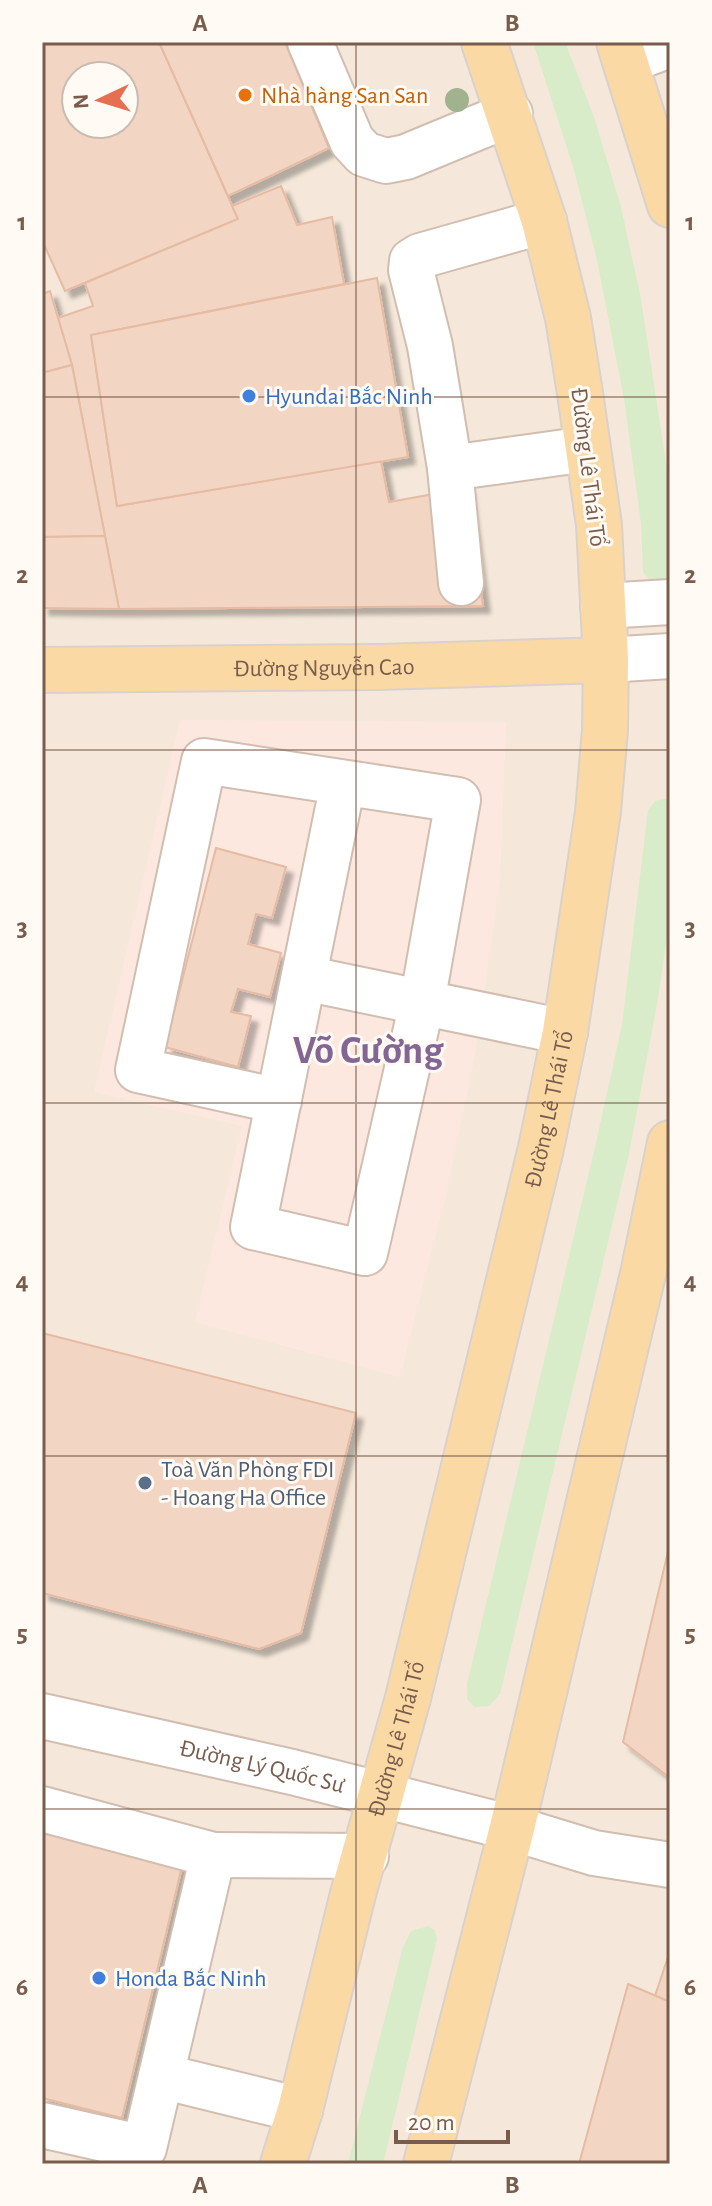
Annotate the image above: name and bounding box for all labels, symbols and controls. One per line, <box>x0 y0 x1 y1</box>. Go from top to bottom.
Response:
text: A <box>192 10 208 36</box>
text: B <box>504 10 520 36</box>
north arrow <box>60 60 140 140</box>
place label: Nhà hàng San San <box>261 84 428 108</box>
marker: Nhà hàng San San <box>236 86 254 104</box>
text: N <box>70 93 93 110</box>
text: 1 <box>17 209 27 235</box>
text: 1 <box>685 209 695 235</box>
place label: Hyundai Bắc Ninh <box>265 385 433 409</box>
street label: Đường Lê Thái Tổ <box>566 386 611 548</box>
marker: Hyundai Bắc Ninh <box>240 387 258 405</box>
text: 2 <box>16 562 28 588</box>
text: 2 <box>684 562 696 588</box>
street label: Đường Nguyễn Cao <box>233 655 415 681</box>
text: 3 <box>16 915 28 941</box>
text: 3 <box>684 915 696 941</box>
street label: Đường Lê Thái Tổ <box>521 1028 578 1191</box>
district label: Võ Cường <box>293 1031 444 1071</box>
text: 4 <box>15 1268 29 1294</box>
text: 4 <box>683 1268 697 1294</box>
place label: Toà Văn Phòng FDI - Hoang Ha Office <box>161 1458 334 1510</box>
marker: Toà Văn Phòng FDI - Hoang Ha Office <box>136 1474 154 1492</box>
text: 5 <box>16 1621 28 1647</box>
text: 5 <box>684 1621 696 1647</box>
street label: Đường Lê Thái Tổ <box>364 1659 429 1820</box>
street label: Đường Lý Quốc Sư <box>177 1736 348 1798</box>
place label: Honda Bắc Ninh <box>115 1967 267 1991</box>
marker: Honda Bắc Ninh <box>90 1969 108 1987</box>
text: 6 <box>16 1974 28 2000</box>
text: 6 <box>684 1974 696 2000</box>
scale bar <box>396 2094 508 2144</box>
text: 20 m <box>408 2111 455 2135</box>
text: A <box>192 2172 208 2198</box>
text: B <box>504 2172 520 2198</box>

